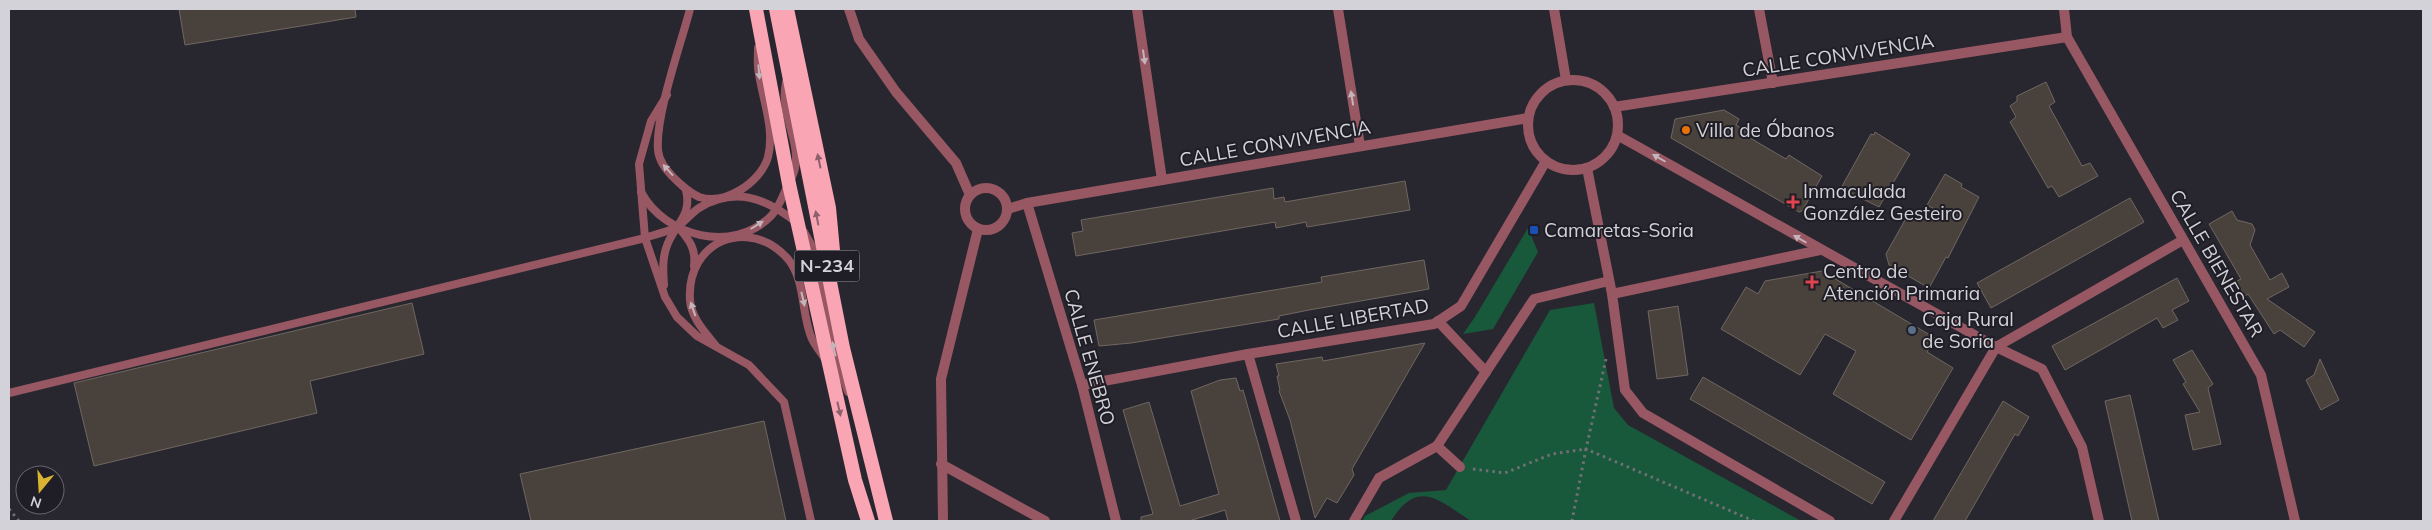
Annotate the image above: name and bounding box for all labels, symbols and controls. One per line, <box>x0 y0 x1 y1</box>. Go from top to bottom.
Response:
street label: CALLE CONVIVENCIA <box>1741 28 1936 82</box>
one-way arrow <box>1140 49 1148 65</box>
one-way arrow <box>755 64 763 80</box>
one-way arrow <box>1348 90 1356 106</box>
street label: CALLE CONVIVENCIA <box>1178 114 1372 172</box>
place label: Villa de Óbanos <box>1696 118 1835 142</box>
marker: Villa de Óbanos <box>1680 124 1692 136</box>
one-way arrow <box>815 154 823 169</box>
one-way arrow <box>1652 154 1666 163</box>
one-way arrow <box>662 164 673 177</box>
place label: Inmaculada González Gesteiro <box>1803 179 1962 225</box>
street label: CALLE BIENESTAR <box>2165 185 2269 341</box>
marker: Inmaculada González Gesteiro <box>1787 196 1799 208</box>
one-way arrow <box>813 209 821 225</box>
place label: Camaretas-Soria <box>1544 218 1694 242</box>
one-way arrow <box>750 221 763 230</box>
marker: Camaretas-Soria <box>1528 224 1540 236</box>
one-way arrow <box>1794 234 1807 243</box>
road number: N-234 <box>794 250 860 282</box>
place label: Centro de Atención Primaria <box>1823 259 1980 305</box>
marker: Centro de Atención Primaria <box>1805 275 1819 289</box>
street label: CALLE ENEBRO <box>1059 286 1121 428</box>
one-way arrow <box>799 292 807 307</box>
street label: CALLE LIBERTAD <box>1275 293 1431 343</box>
one-way arrow <box>689 301 697 316</box>
place label: Caja Rural de Soria <box>1922 307 2014 353</box>
marker: Caja Rural de Soria <box>1906 324 1918 336</box>
one-way arrow <box>830 342 838 357</box>
one-way arrow <box>835 401 843 416</box>
north arrow <box>15 465 65 515</box>
text: N <box>28 492 44 513</box>

